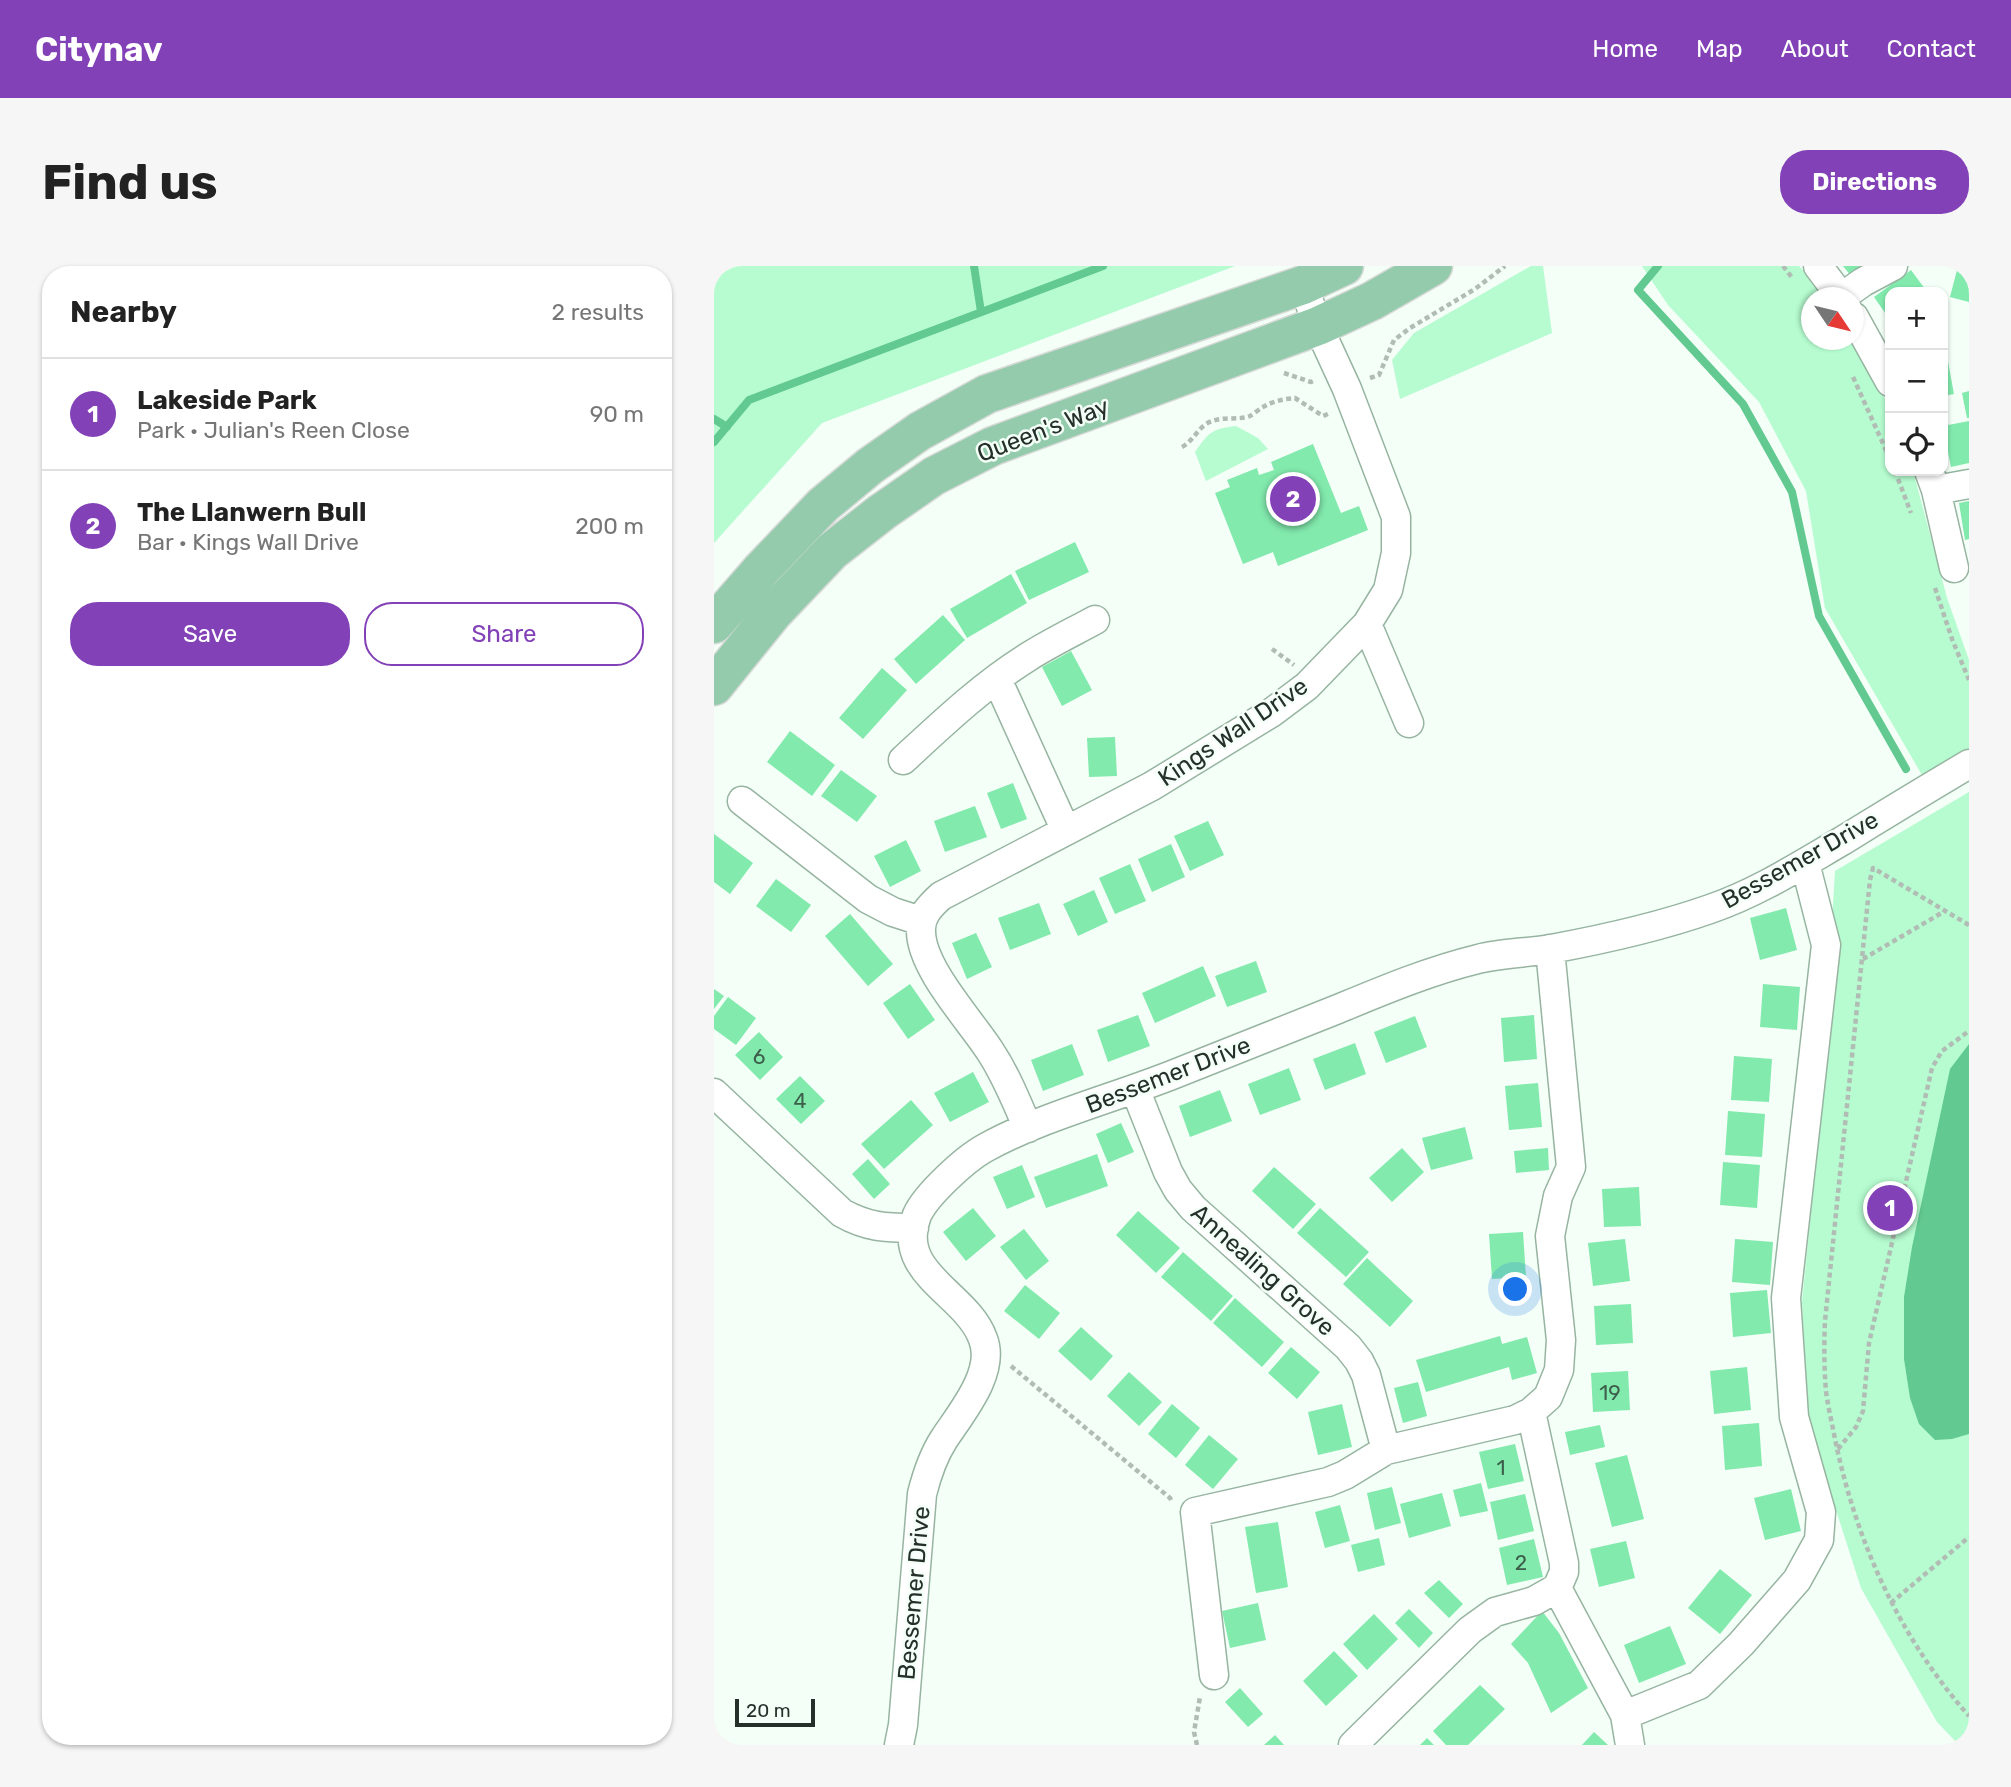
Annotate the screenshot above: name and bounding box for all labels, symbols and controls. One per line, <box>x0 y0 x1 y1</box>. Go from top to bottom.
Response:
text: Citynav <box>35 30 163 69</box>
text: Home <box>1592 35 1658 63</box>
text: Map <box>1696 35 1743 63</box>
text: About <box>1781 35 1849 63</box>
text: Contact <box>1887 35 1976 63</box>
button: Directions <box>1780 150 1969 214</box>
text: Find us <box>42 153 218 211</box>
north arrow <box>1801 287 1864 350</box>
map controls <box>1885 287 1948 476</box>
button: + <box>1885 287 1948 350</box>
text: Nearby <box>70 294 177 330</box>
text: 2 results <box>552 298 644 326</box>
button: − <box>1885 350 1948 413</box>
text: Lakeside Park <box>137 385 317 416</box>
street label: Queen's Way <box>973 392 1113 468</box>
text: 1 <box>87 400 99 428</box>
text: 90 m <box>590 400 644 428</box>
button: locate <box>1885 413 1948 476</box>
text: Park · Julian's Reen Close <box>137 416 410 444</box>
pin: 2 <box>1270 473 1316 525</box>
text: The Llanwern Bull <box>137 497 366 528</box>
text: 2 <box>86 512 100 540</box>
text: 200 m <box>575 512 644 540</box>
text: Bar · Kings Wall Drive <box>137 528 359 556</box>
button: Save <box>70 602 350 666</box>
button: Share <box>364 602 644 666</box>
street label: Kings Wall Drive <box>1153 672 1313 792</box>
street label: Bessemer Drive <box>1717 805 1883 915</box>
street label: Bessemer Drive <box>1082 1031 1254 1119</box>
house number: 6 <box>753 1044 765 1069</box>
house number: 4 <box>793 1088 807 1113</box>
pin: 1 <box>1867 1182 1913 1234</box>
street label: Annealing Grove <box>1186 1198 1340 1342</box>
your location <box>1498 1272 1532 1306</box>
house number: 19 <box>1599 1380 1621 1405</box>
house number: 1 <box>1497 1455 1506 1480</box>
street label: Bessemer Drive <box>892 1505 936 1681</box>
house number: 2 <box>1515 1550 1527 1575</box>
scale bar <box>735 1696 816 1728</box>
text: 20 m <box>746 1699 791 1722</box>

